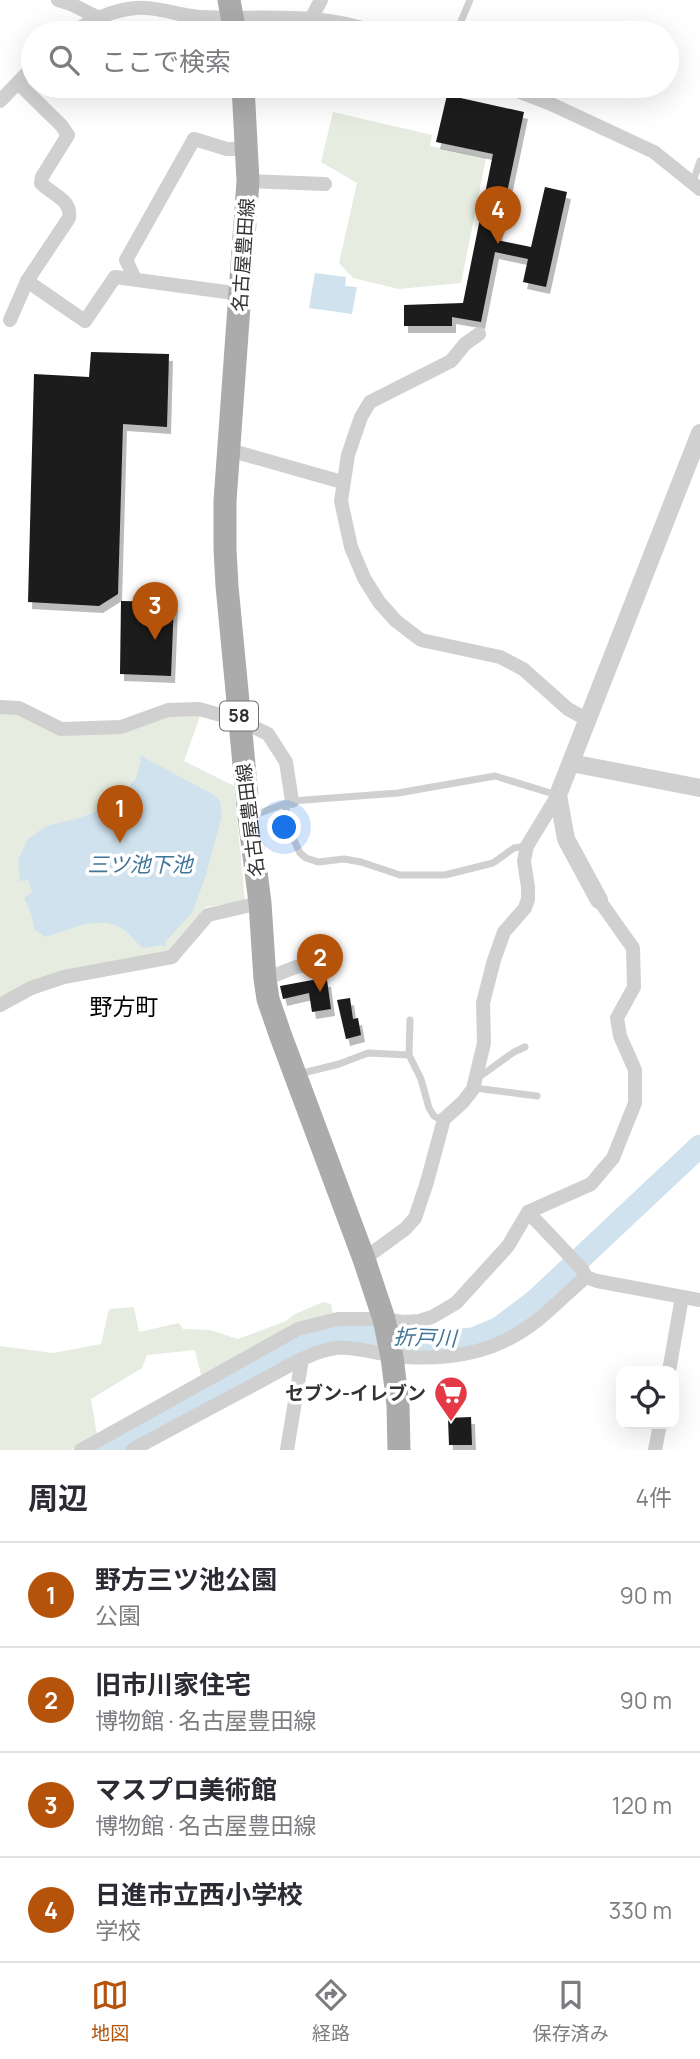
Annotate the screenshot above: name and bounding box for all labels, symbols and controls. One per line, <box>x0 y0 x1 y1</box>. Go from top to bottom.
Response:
search box <box>21 21 679 98</box>
icon: search <box>45 41 83 79</box>
text: ここで検索 <box>101 43 231 79</box>
pin: 4 <box>475 186 521 244</box>
street label: 名古屋豊田線 <box>226 197 260 313</box>
pin: 3 <box>132 582 178 640</box>
road number: 58 <box>220 702 258 730</box>
street label: 名古屋豊田線 <box>230 762 270 878</box>
pin: 1 <box>97 785 143 843</box>
your location <box>267 810 301 844</box>
water label: 三ツ池下池 <box>88 850 194 878</box>
pin: 2 <box>297 934 343 992</box>
district label: 野方町 <box>90 990 159 1022</box>
water label: 折戸川 <box>393 1322 459 1352</box>
map controls <box>616 1366 679 1429</box>
button: locate <box>616 1366 679 1429</box>
supermarket icon: セブン-イレブン <box>432 1374 470 1423</box>
place label: セブン-イレブン <box>285 1380 426 1406</box>
text: 周辺 <box>28 1477 88 1518</box>
text: 4件 <box>635 1481 672 1513</box>
text: 野方三ツ池公園 <box>95 1561 277 1597</box>
text: 1 <box>46 1579 56 1611</box>
text: 90 m <box>620 1579 672 1611</box>
text: 公園 <box>95 1599 141 1631</box>
text: 旧市川家住宅 <box>95 1666 251 1702</box>
text: 2 <box>44 1684 58 1716</box>
text: 90 m <box>620 1684 672 1716</box>
text: 博物館 · 名古屋豊田線 <box>95 1704 316 1736</box>
text: マスプロ美術館 <box>95 1771 277 1807</box>
text: 3 <box>44 1789 58 1821</box>
text: 120 m <box>612 1789 672 1821</box>
text: 博物館 · 名古屋豊田線 <box>95 1809 316 1841</box>
text: 日進市立西小学校 <box>95 1876 303 1912</box>
text: 4 <box>44 1894 58 1926</box>
text: 330 m <box>608 1894 672 1926</box>
text: 学校 <box>95 1914 141 1946</box>
tab: 地図 <box>91 1976 129 2046</box>
tab: 経路 <box>312 1976 350 2046</box>
tab: 保存済み <box>533 1976 609 2046</box>

